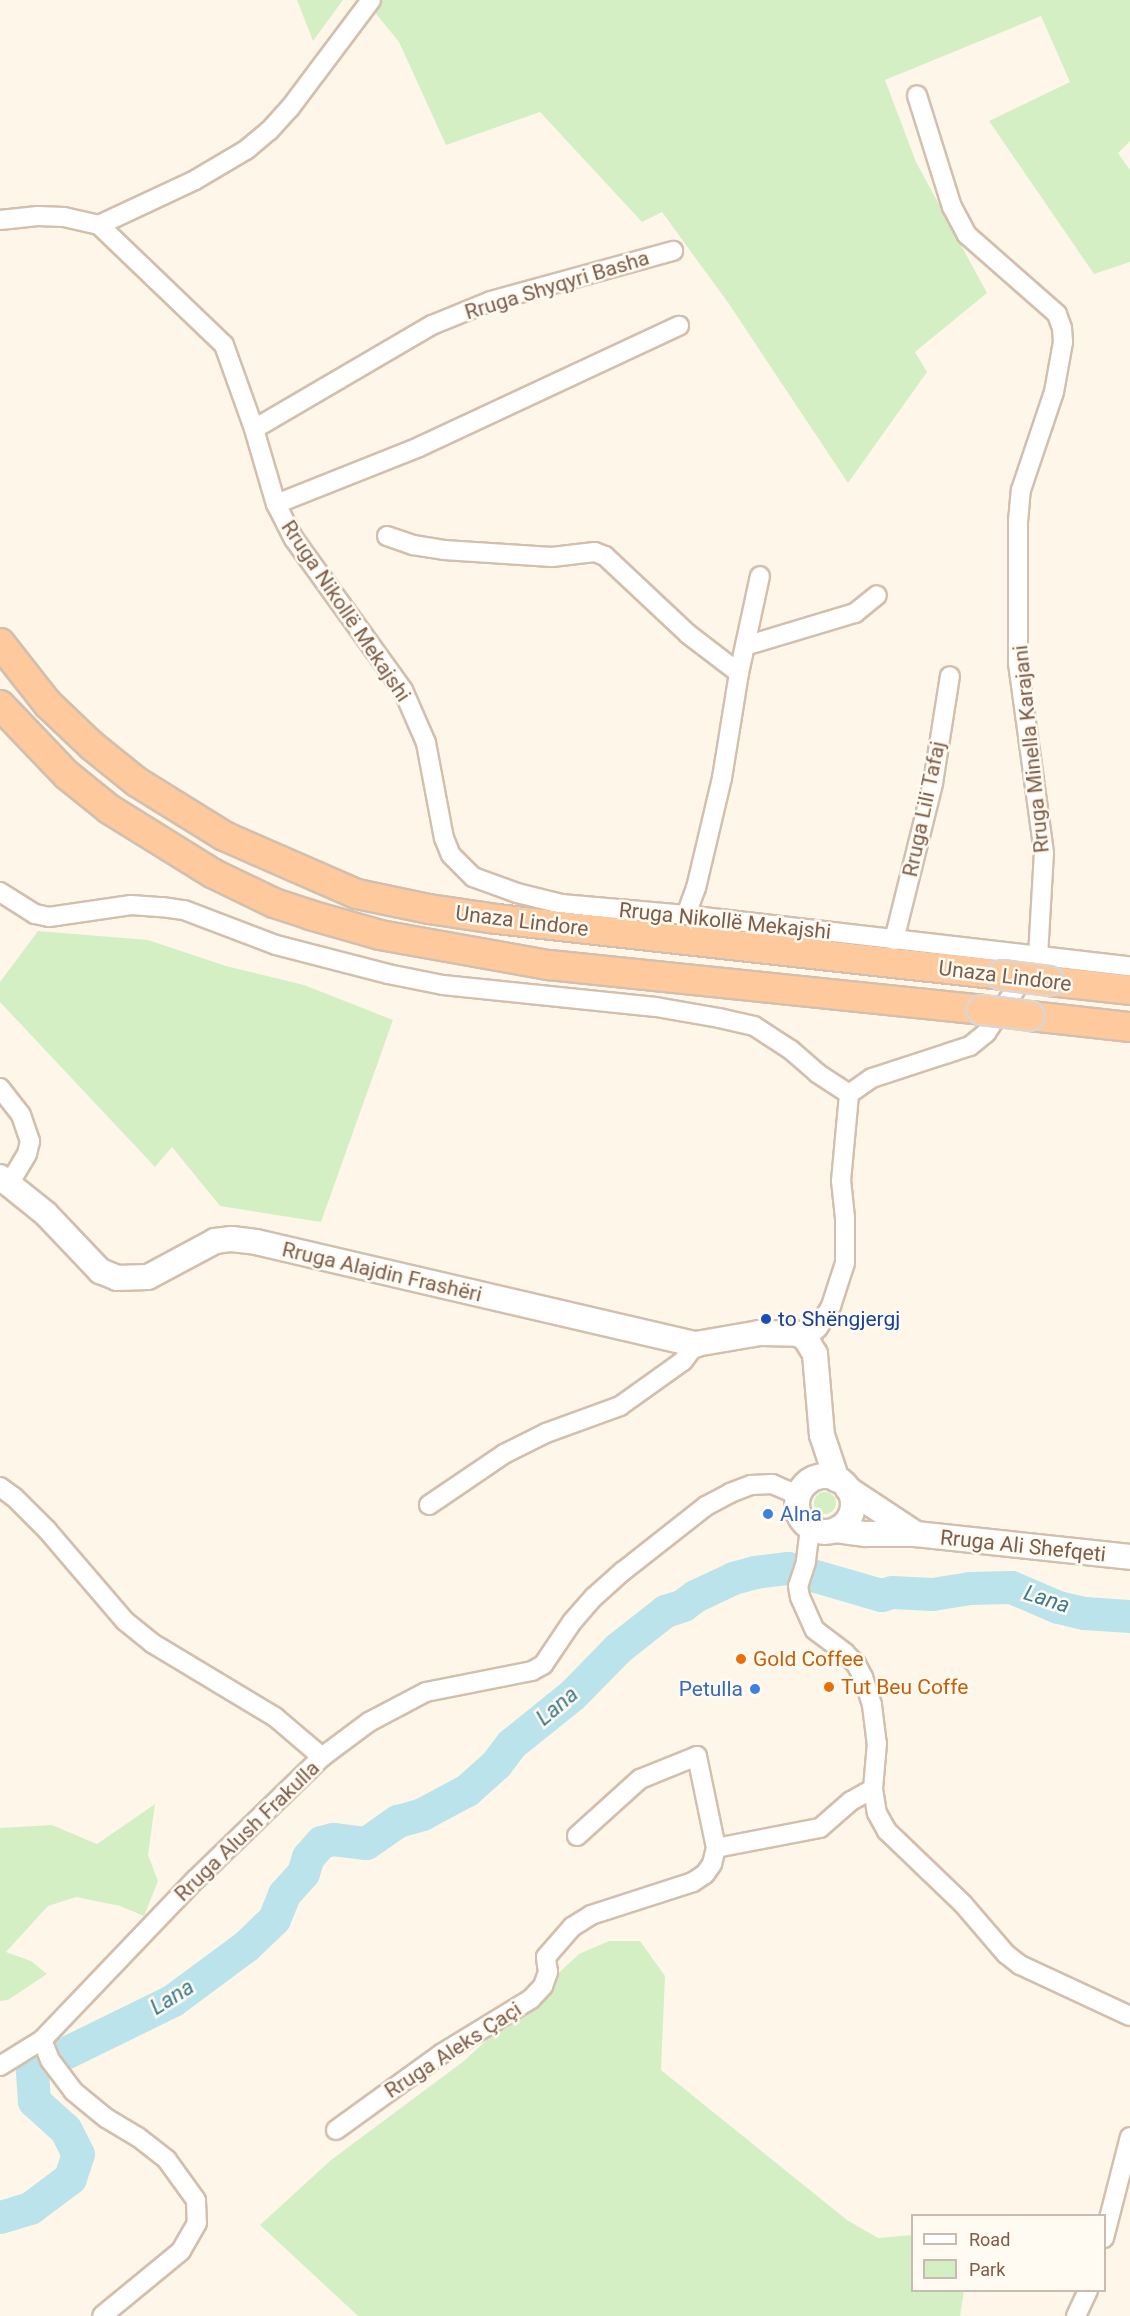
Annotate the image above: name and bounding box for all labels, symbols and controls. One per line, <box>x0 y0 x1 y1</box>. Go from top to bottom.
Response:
street label: Rruga Shyqyri Basha <box>462 245 652 325</box>
street label: Rruga Nikollë Mekajshi <box>276 515 416 707</box>
street label: Rruga Minella Karajani <box>1008 644 1054 854</box>
street label: Rruga Lili Tafaj <box>897 739 951 879</box>
street label: Rruga Nikollë Mekajshi <box>618 897 832 945</box>
street label: Unaza Lindore <box>454 900 590 942</box>
street label: Unaza Lindore <box>937 955 1073 997</box>
street label: Rruga Alajdin Frashëri <box>280 1237 484 1307</box>
place label: to Shëngjergj <box>778 1306 900 1332</box>
marker: to Shëngjergj <box>759 1312 773 1326</box>
place label: Alna <box>780 1501 822 1527</box>
marker: Alna <box>761 1507 775 1521</box>
street label: Rruga Ali Shefqeti <box>939 1525 1107 1567</box>
water label: Lana <box>1021 1579 1073 1619</box>
place label: Gold Coffee <box>753 1646 864 1672</box>
marker: Gold Coffee <box>734 1652 748 1666</box>
place label: Tut Beu Coffe <box>841 1674 968 1700</box>
place label: Petulla <box>679 1676 743 1702</box>
marker: Tut Beu Coffe <box>822 1680 836 1694</box>
water label: Lana <box>531 1681 583 1731</box>
marker: Petulla <box>748 1682 762 1696</box>
street label: Rruga Alush Frakulla <box>169 1755 325 1907</box>
water label: Lana <box>145 1973 199 2021</box>
street label: Rruga Aleks Çaçi <box>380 1996 526 2104</box>
legend <box>911 2214 1106 2292</box>
text: Road <box>969 2229 1010 2250</box>
text: Park <box>969 2259 1005 2280</box>

